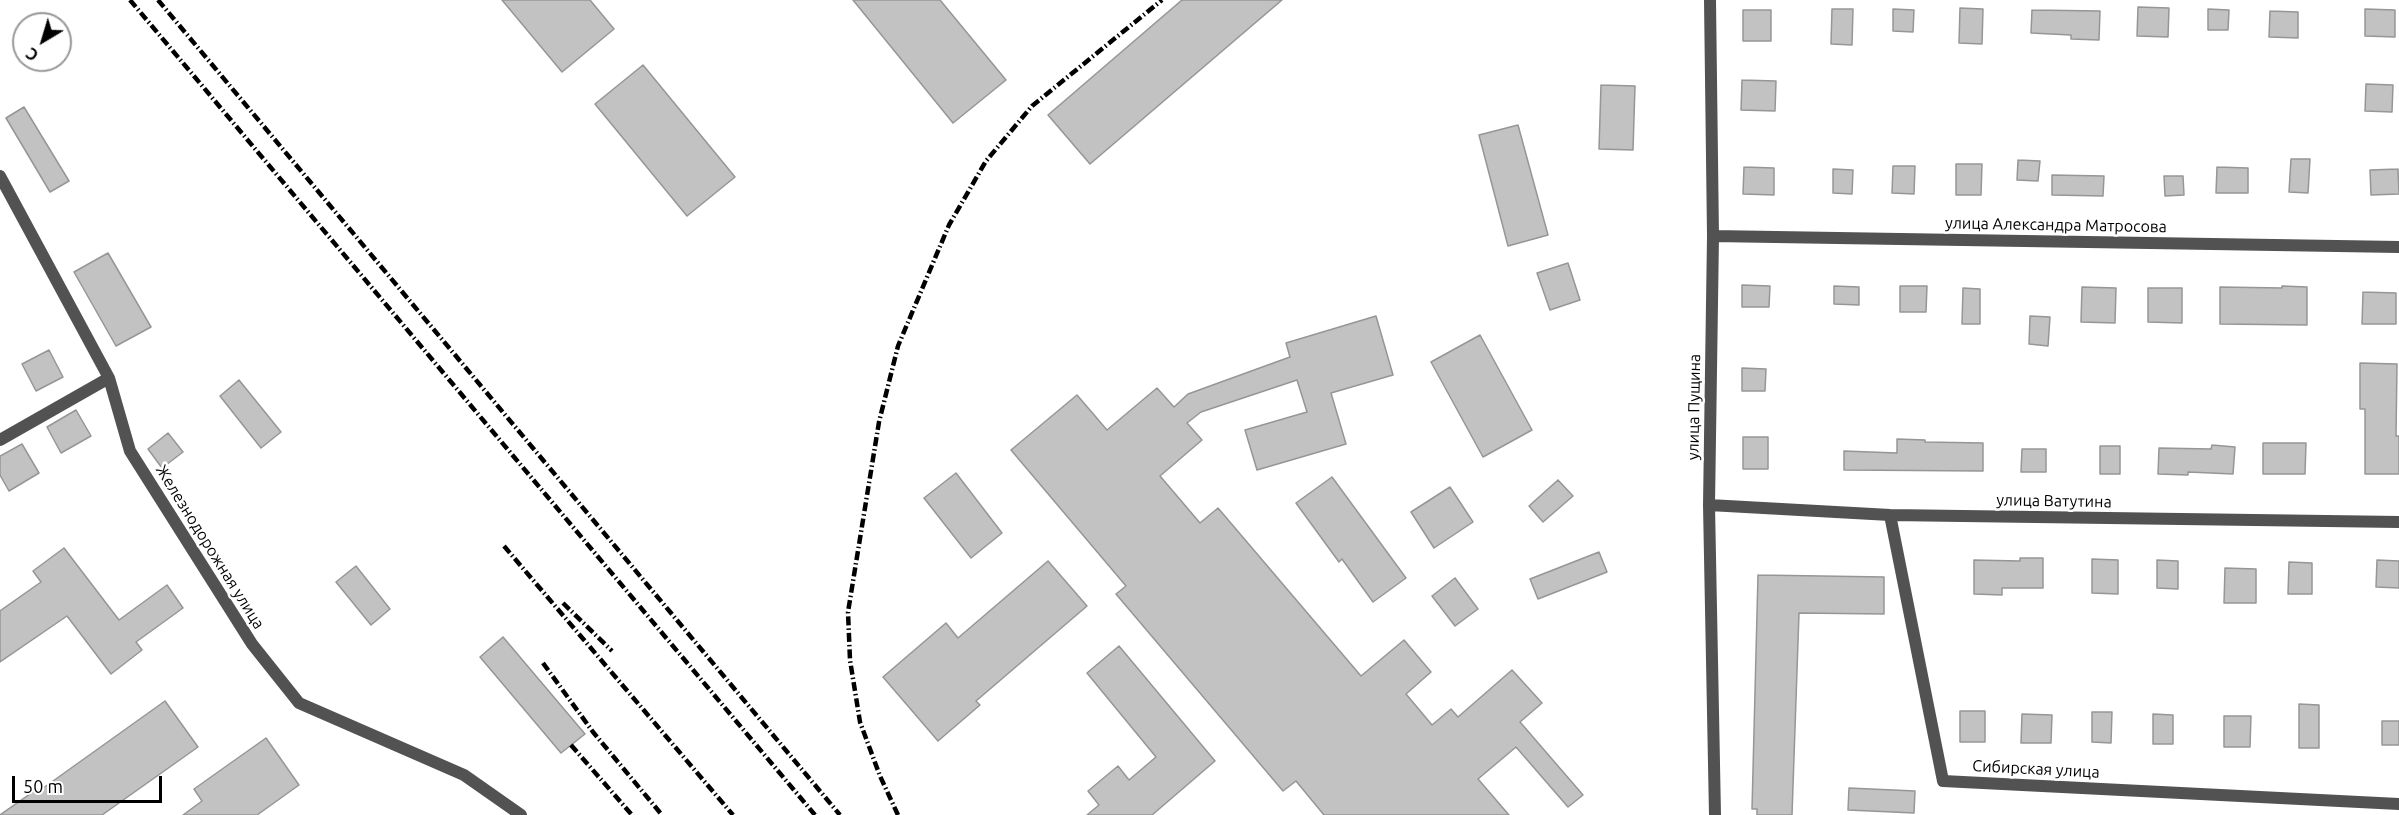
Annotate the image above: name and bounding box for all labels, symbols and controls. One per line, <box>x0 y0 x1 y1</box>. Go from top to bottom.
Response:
north arrow <box>12 12 72 72</box>
text: С <box>23 44 42 65</box>
street label: улица Александра Матросова <box>1945 213 2167 237</box>
street label: улица Пущина <box>1683 354 1705 460</box>
street label: Железнодорожная улица <box>152 461 268 633</box>
street label: улица Ватутина <box>1996 490 2112 512</box>
street label: Сибирская улица <box>1972 756 2100 782</box>
scale bar <box>15 764 165 802</box>
text: 50 m <box>23 776 63 796</box>

